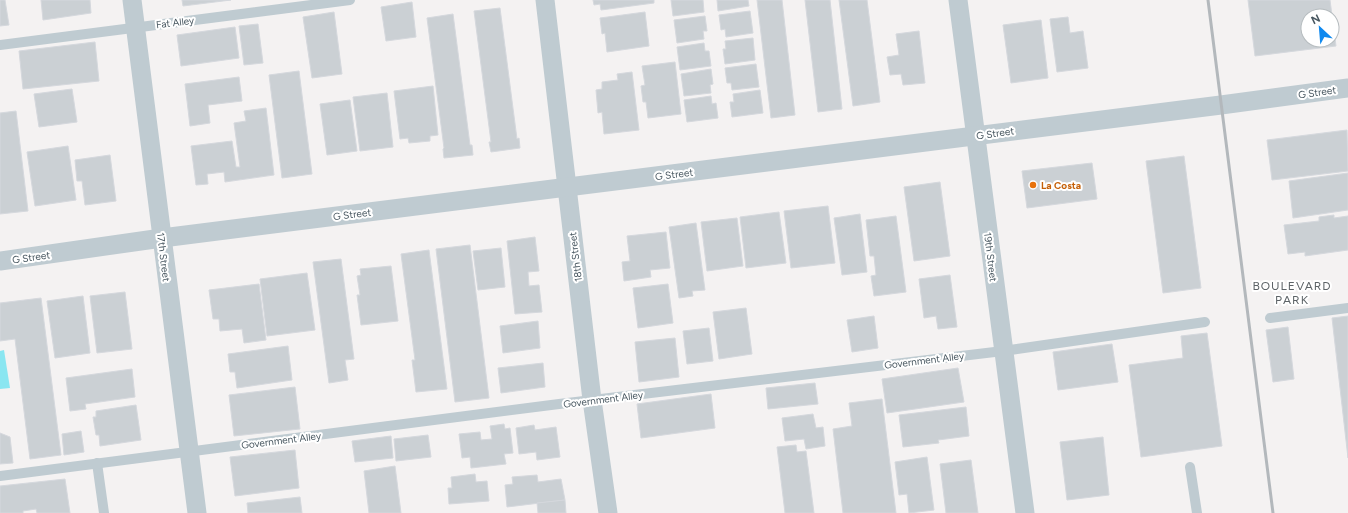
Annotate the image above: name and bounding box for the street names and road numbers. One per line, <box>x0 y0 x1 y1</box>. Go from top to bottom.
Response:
street label: Fat Alley <box>155 14 196 31</box>
street label: G Street <box>1297 83 1337 102</box>
street label: G Street <box>975 124 1015 143</box>
street label: G Street <box>654 166 694 183</box>
street label: G Street <box>332 206 372 223</box>
street label: 18th Street <box>566 231 585 283</box>
street label: 17th Street <box>154 232 173 283</box>
street label: 19th Street <box>981 232 1000 283</box>
street label: G Street <box>11 248 51 267</box>
street label: Government Alley <box>883 349 965 372</box>
street label: Government Alley <box>562 388 644 411</box>
street label: Government Alley <box>240 429 322 452</box>

